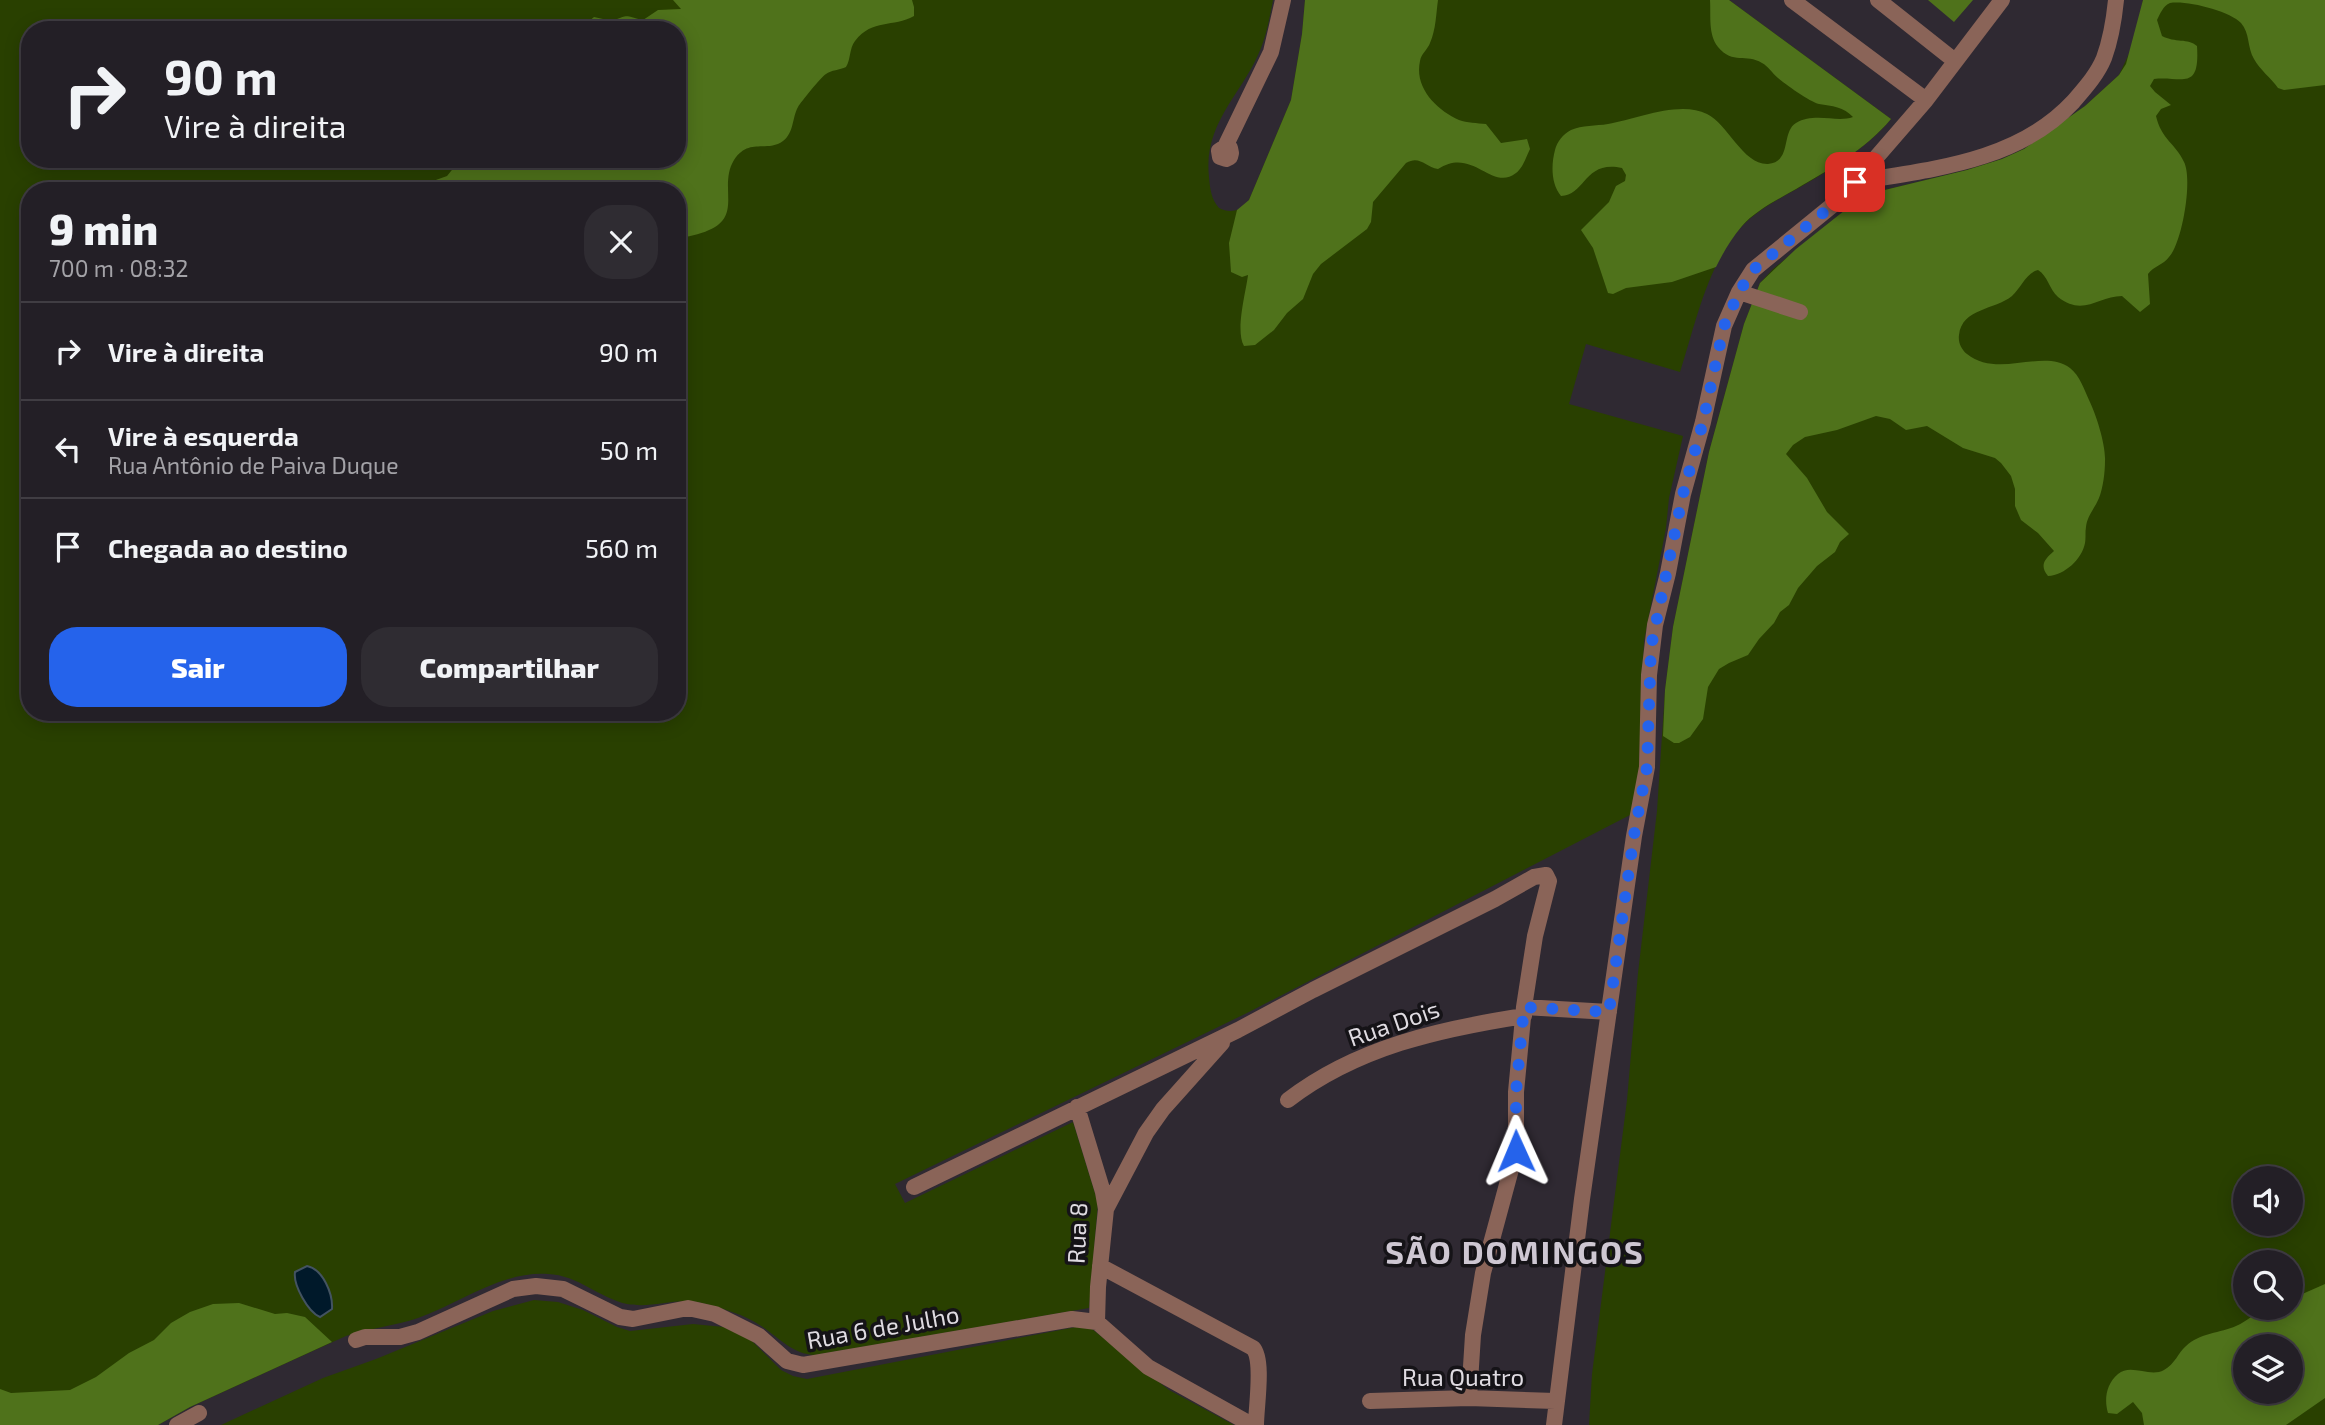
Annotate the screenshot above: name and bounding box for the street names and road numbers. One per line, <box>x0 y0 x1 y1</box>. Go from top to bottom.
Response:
street label: Rua Dois <box>1344 993 1443 1052</box>
street label: Rua 8 <box>1060 1201 1093 1264</box>
street label: Rua 6 de Julho <box>804 1299 961 1354</box>
street label: Rua Quatro <box>1402 1362 1524 1391</box>

